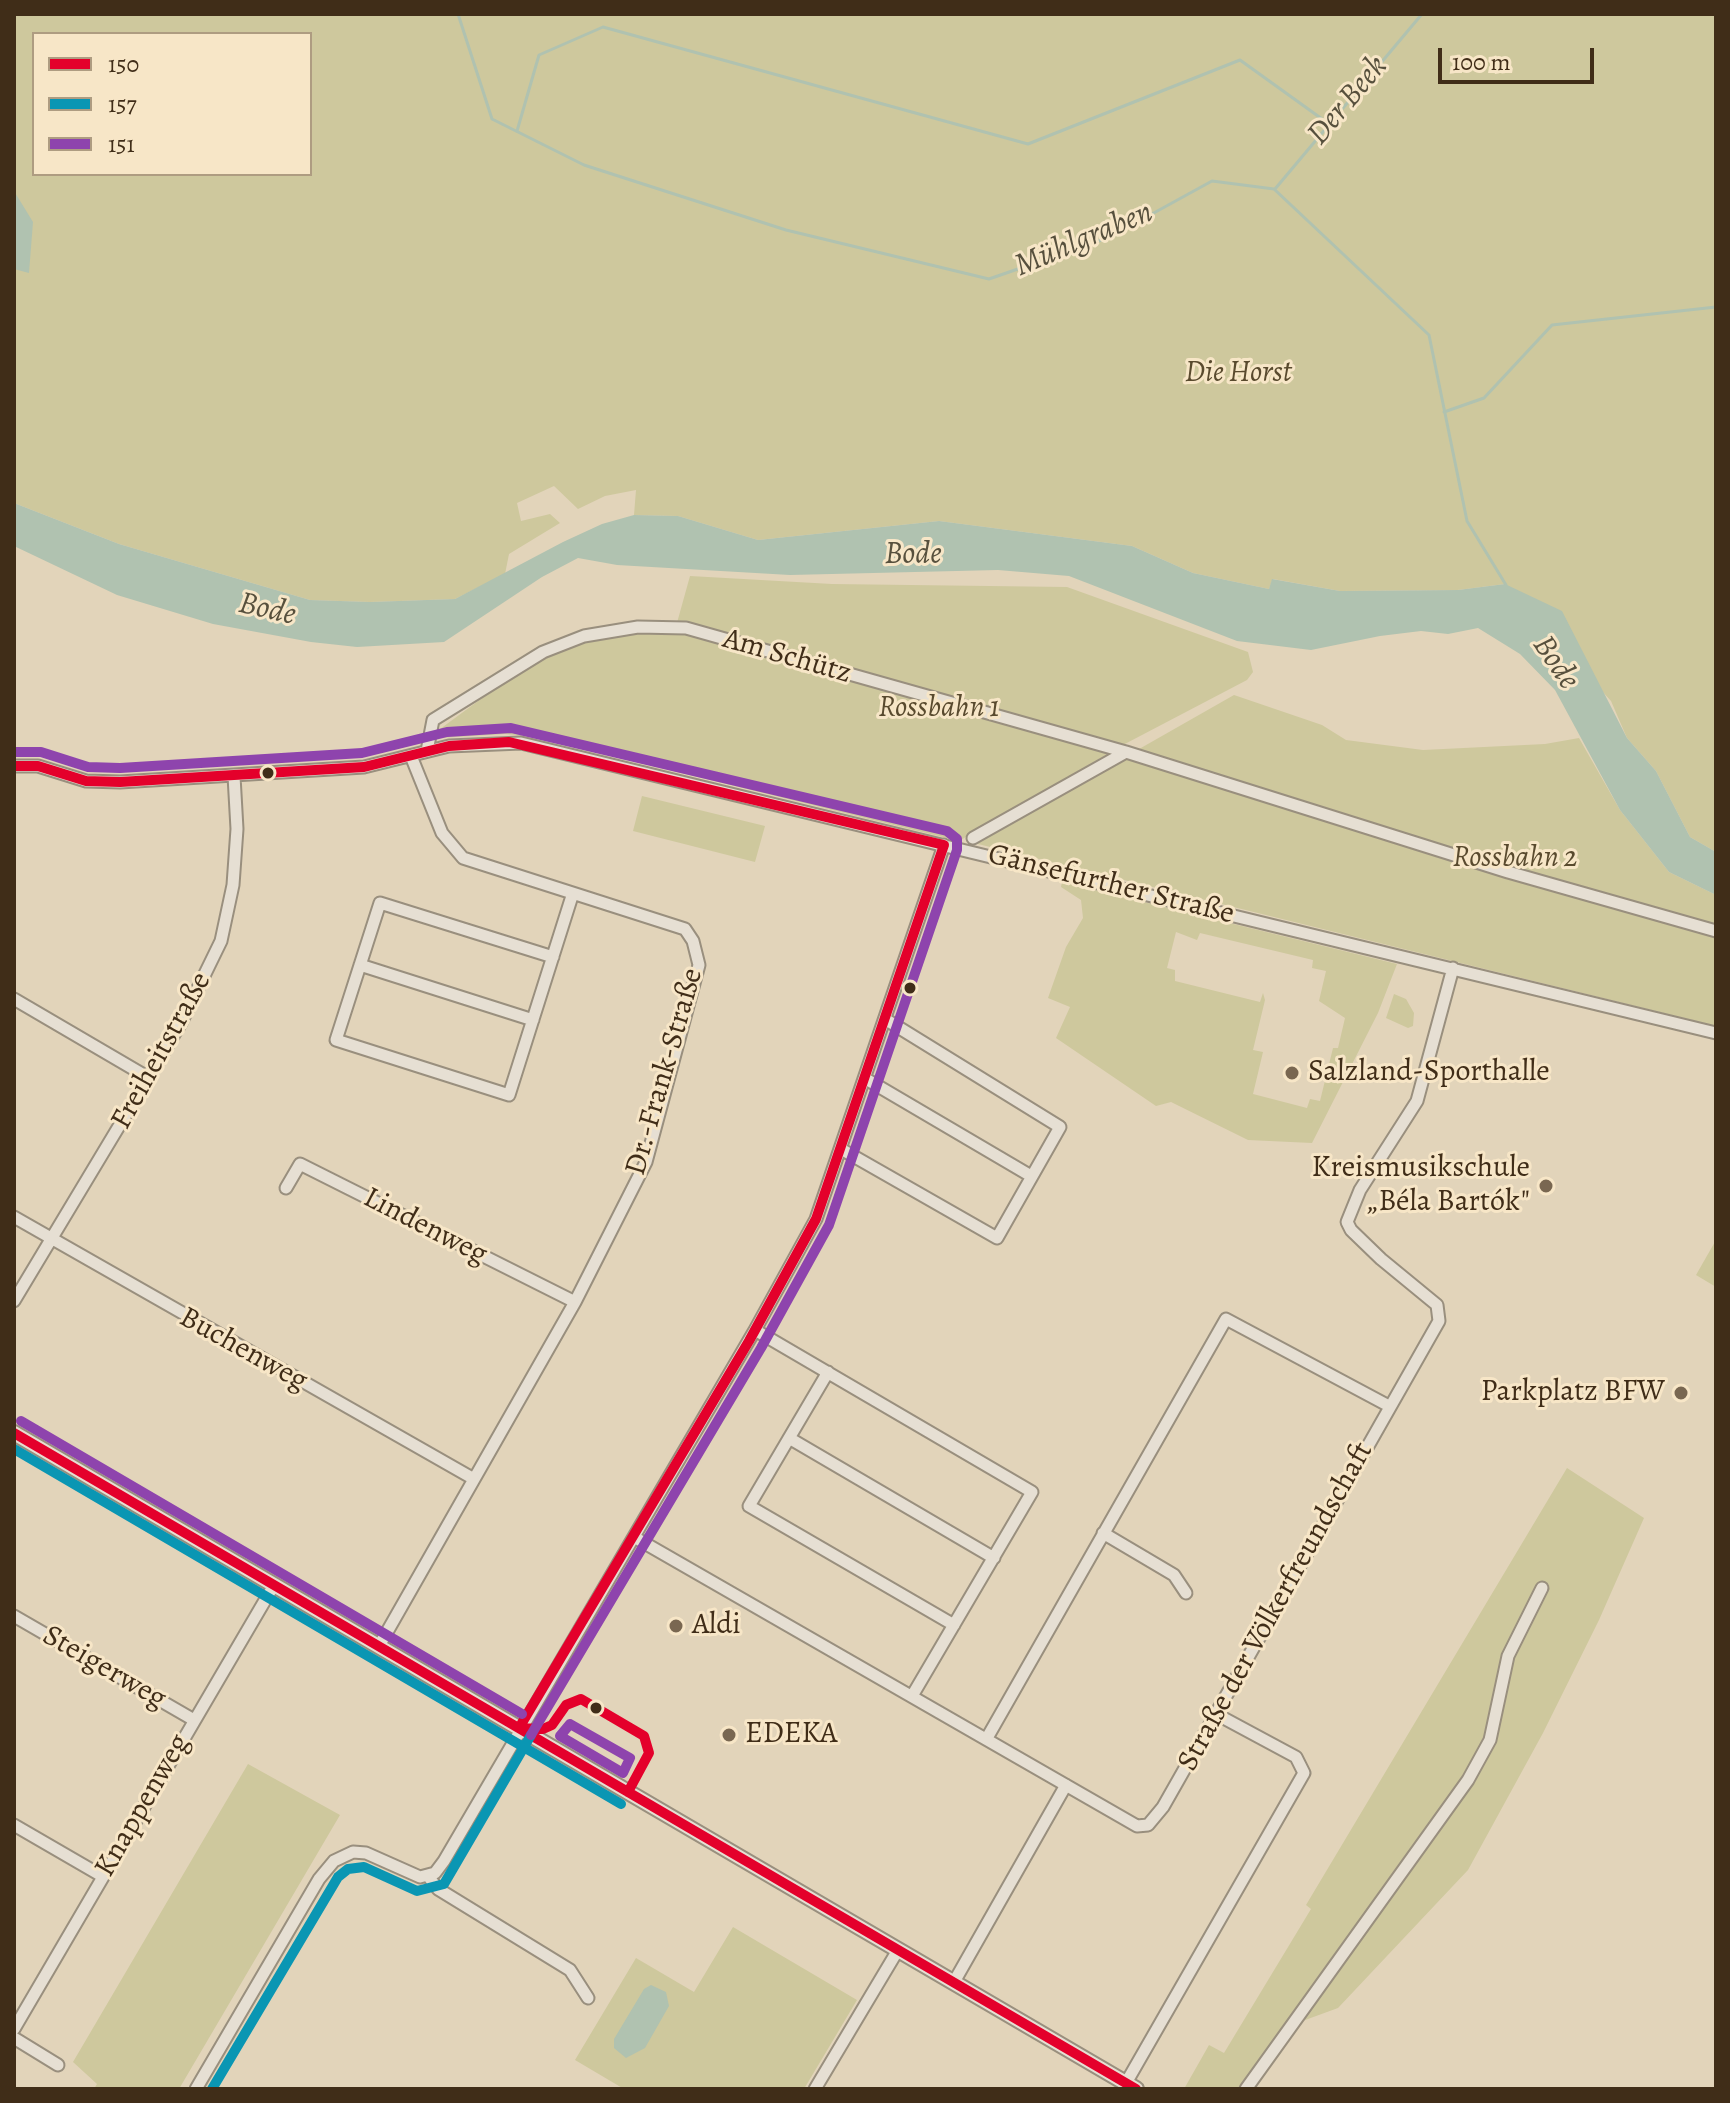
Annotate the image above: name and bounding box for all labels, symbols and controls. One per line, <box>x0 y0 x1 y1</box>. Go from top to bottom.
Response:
legend <box>32 32 312 176</box>
scale bar <box>1442 32 1598 82</box>
text: 100 m <box>1452 46 1511 78</box>
text: 150 <box>108 48 139 80</box>
water label: Der Beek <box>1300 49 1396 153</box>
text: 157 <box>108 88 137 120</box>
text: 151 <box>108 128 135 160</box>
water label: Mühlgraben <box>1009 194 1159 286</box>
park label: Die Horst <box>1185 356 1291 392</box>
water label: Bode <box>884 536 942 574</box>
water label: Bode <box>235 585 299 635</box>
street label: Am Schütz <box>719 622 855 692</box>
water label: Bode <box>1523 629 1587 697</box>
park label: Rossbahn 1 <box>878 691 1000 727</box>
unlabelled marker <box>260 765 276 781</box>
street label: Gänsefurther Straße <box>984 837 1238 933</box>
park label: Rossbahn 2 <box>1453 841 1577 877</box>
street label: Dr.-Frank-Straße <box>618 964 712 1180</box>
street label: Freiheitstraße <box>104 966 220 1136</box>
unlabelled marker <box>902 980 918 996</box>
place label: Salzland-Sporthalle <box>1308 1055 1550 1091</box>
marker: Salzland-Sporthalle <box>1283 1064 1301 1082</box>
place label: Kreismusikschule „Béla Bartók" <box>1312 1151 1530 1222</box>
marker: Kreismusikschule „Béla Bartók" <box>1537 1177 1555 1195</box>
street label: Lindenweg <box>357 1180 493 1274</box>
street label: Buchenweg <box>173 1300 313 1400</box>
place label: Parkplatz BFW <box>1481 1375 1665 1411</box>
marker: Parkplatz BFW <box>1672 1384 1690 1402</box>
street label: Straße der Völkerfreundschaft <box>1171 1436 1381 1778</box>
place label: Aldi <box>692 1608 741 1644</box>
marker: Aldi <box>667 1617 685 1635</box>
street label: Steigerweg <box>36 1618 172 1718</box>
unlabelled marker <box>588 1700 604 1716</box>
place label: EDEKA <box>745 1717 837 1753</box>
marker: EDEKA <box>720 1726 738 1744</box>
street label: Knappenweg <box>88 1728 198 1884</box>

